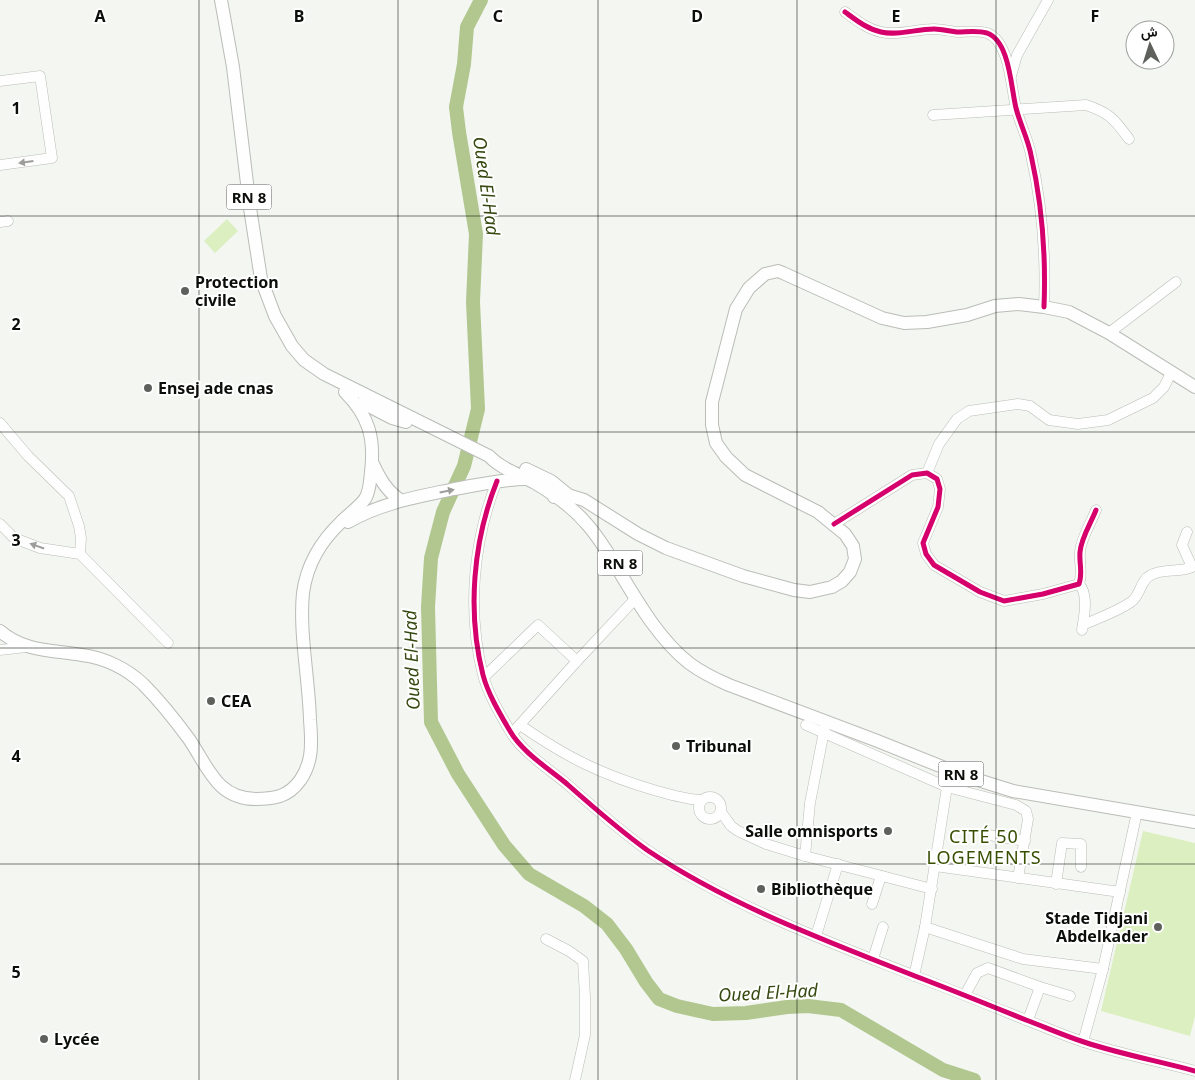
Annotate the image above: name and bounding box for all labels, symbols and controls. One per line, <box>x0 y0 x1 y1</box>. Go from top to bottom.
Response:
text: A <box>94 5 106 27</box>
text: B <box>294 5 304 27</box>
text: C <box>493 5 503 27</box>
text: D <box>691 5 703 27</box>
text: E <box>892 5 901 27</box>
text: F <box>1091 5 1099 27</box>
north arrow <box>1125 20 1175 70</box>
text: ش <box>1140 21 1158 42</box>
text: 1 <box>11 97 21 119</box>
water label: Oued El-Had <box>468 135 506 238</box>
one-way arrow <box>17 158 33 166</box>
road number: RN 8 <box>226 184 272 210</box>
place label: Protection civile <box>195 271 279 311</box>
marker: Protection civile <box>179 285 191 297</box>
text: 2 <box>11 313 21 335</box>
place label: Ensej ade cnas <box>158 377 274 399</box>
marker: Ensej ade cnas <box>142 382 154 394</box>
one-way arrow <box>440 486 456 494</box>
text: 3 <box>11 529 21 551</box>
one-way arrow <box>29 542 44 550</box>
road number: RN 8 <box>598 550 642 576</box>
water label: Oued El-Had <box>397 609 425 710</box>
place label: CEA <box>221 690 252 712</box>
marker: CEA <box>205 695 217 707</box>
place label: Tribunal <box>686 735 752 757</box>
marker: Tribunal <box>670 740 682 752</box>
text: 4 <box>11 745 21 767</box>
road number: RN 8 <box>938 762 984 786</box>
place label: Salle omnisports <box>745 820 878 842</box>
district label: CITÉ 50 LOGEMENTS <box>926 824 1042 869</box>
marker: Salle omnisports <box>882 825 894 837</box>
place label: Bibliothèque <box>771 878 873 900</box>
marker: Bibliothèque <box>755 883 767 895</box>
place label: Stade Tidjani Abdelkader <box>1045 907 1148 947</box>
marker: Stade Tidjani Abdelkader <box>1152 921 1164 933</box>
text: 5 <box>11 961 21 983</box>
water label: Oued El-Had <box>717 977 819 1007</box>
place label: Lycée <box>54 1028 99 1050</box>
marker: Lycée <box>38 1033 50 1045</box>

